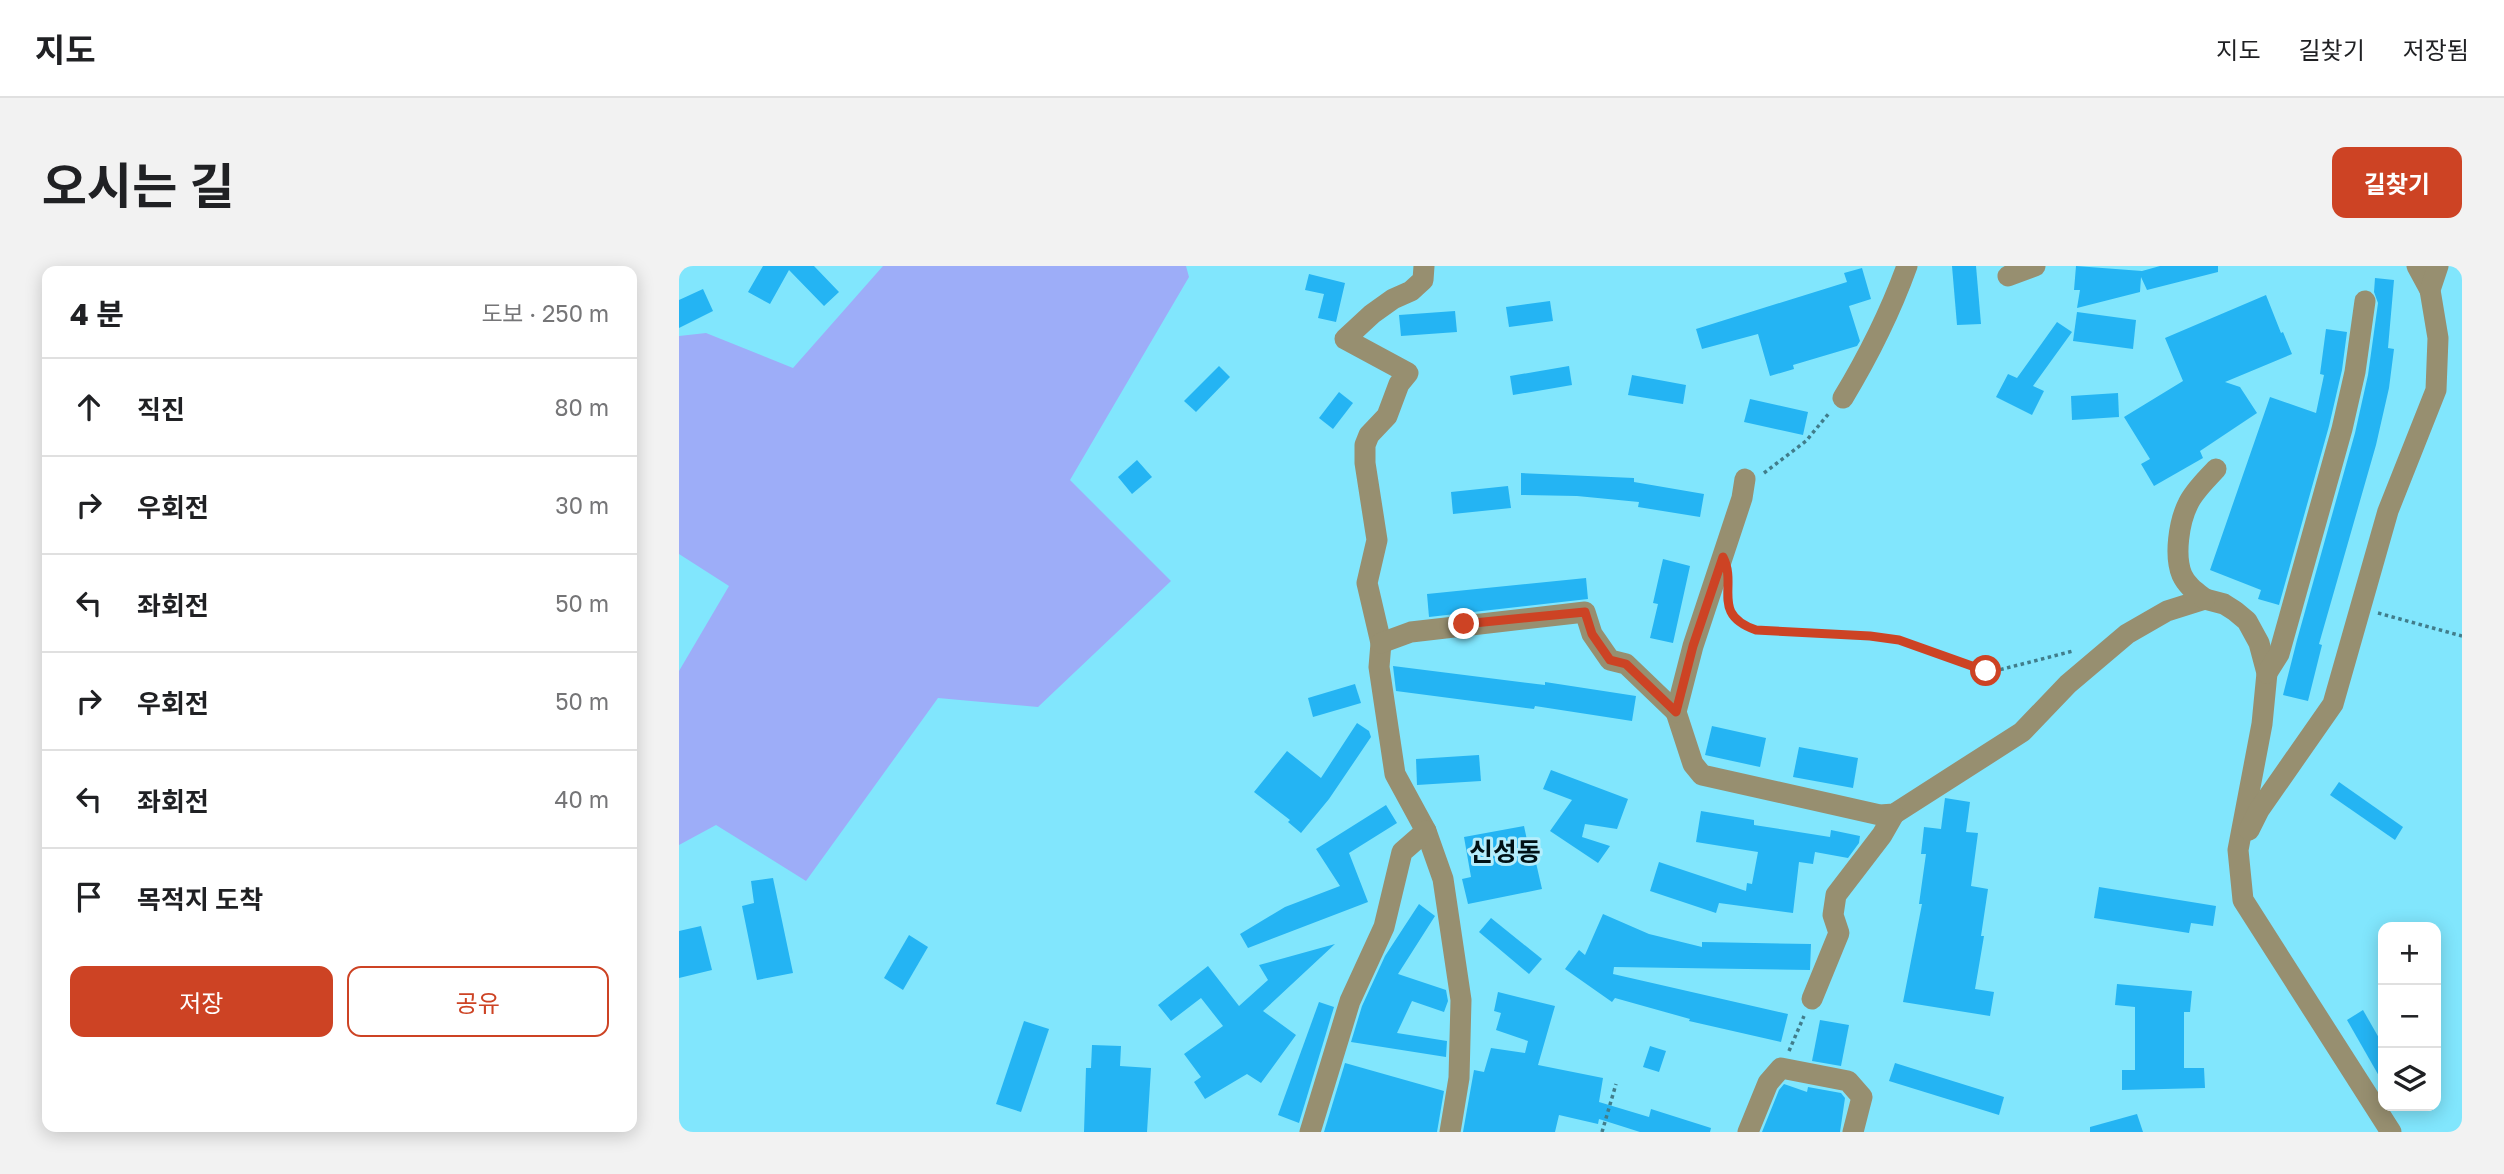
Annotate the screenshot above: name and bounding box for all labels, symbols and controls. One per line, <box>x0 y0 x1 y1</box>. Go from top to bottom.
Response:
text: 지도 <box>35 30 96 69</box>
text: 지도 <box>2216 35 2261 64</box>
text: 길찾기 <box>2299 35 2365 64</box>
text: 저장됨 <box>2403 35 2469 64</box>
button: 길찾기 <box>2332 147 2462 218</box>
text: 오시는 길 <box>42 156 235 215</box>
text: 4 분 <box>70 296 124 332</box>
text: 도보 · 250 m <box>481 299 609 327</box>
icon: ahead <box>70 388 108 426</box>
text: 80 m <box>555 393 609 421</box>
text: 직진 <box>137 394 185 425</box>
icon: right <box>70 486 108 524</box>
text: 30 m <box>555 491 609 519</box>
text: 우회전 <box>137 492 209 523</box>
icon: left <box>70 584 108 622</box>
text: 50 m <box>555 589 609 617</box>
text: 좌회전 <box>137 590 209 621</box>
route end <box>1448 608 1479 639</box>
route start <box>1970 655 2001 686</box>
icon: right <box>70 682 108 720</box>
text: 50 m <box>555 687 609 715</box>
text: 우회전 <box>137 688 209 719</box>
icon: left <box>70 780 108 818</box>
text: 40 m <box>555 785 609 813</box>
text: 좌회전 <box>137 786 209 817</box>
district label: 신성동 <box>1469 836 1541 867</box>
icon: arrive <box>70 878 108 916</box>
text: 목적지 도착 <box>137 884 263 915</box>
map controls <box>2378 922 2441 1111</box>
button: + <box>2378 922 2441 985</box>
button: 저장 <box>70 966 333 1037</box>
button: 공유 <box>347 966 609 1037</box>
button: − <box>2378 985 2441 1048</box>
button: layers <box>2378 1048 2441 1111</box>

